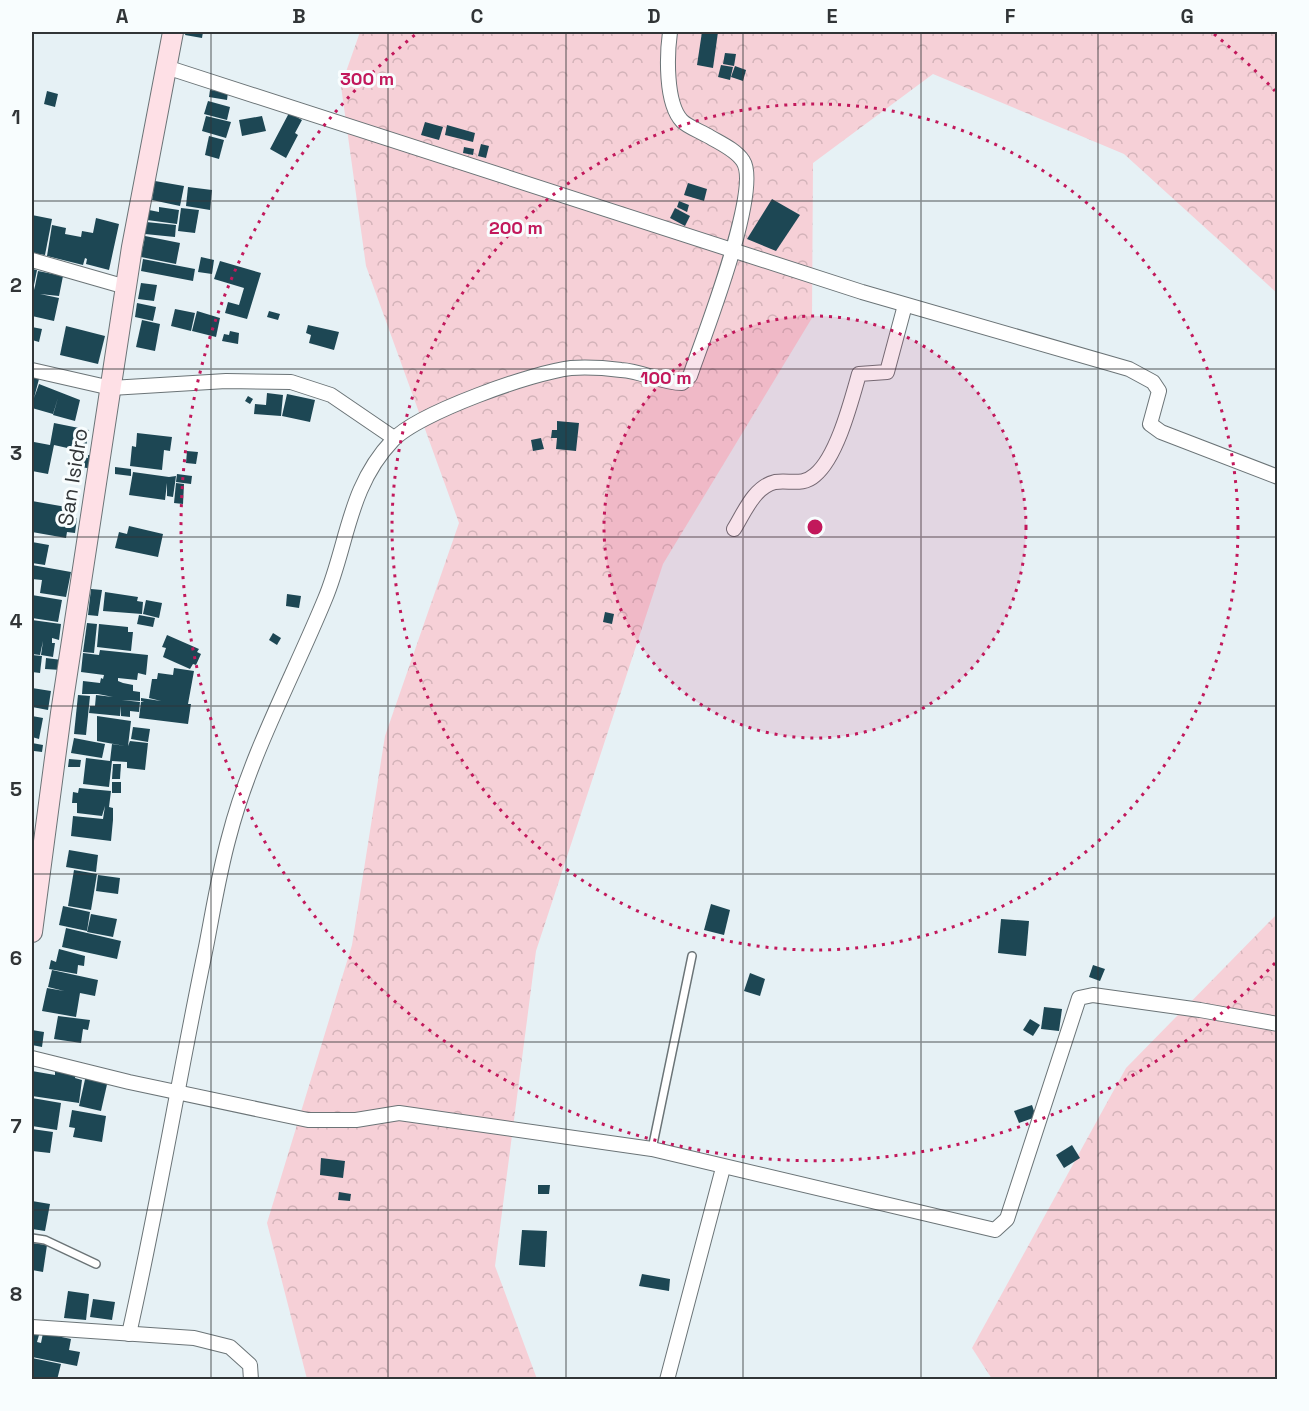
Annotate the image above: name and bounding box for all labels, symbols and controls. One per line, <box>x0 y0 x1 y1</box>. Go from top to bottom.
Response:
text: A <box>116 3 129 29</box>
text: B <box>292 3 306 29</box>
text: C <box>471 3 484 29</box>
text: D <box>647 3 661 29</box>
text: E <box>826 3 838 29</box>
text: F <box>1005 3 1016 29</box>
text: G <box>1180 3 1194 29</box>
text: 300 m <box>340 67 394 90</box>
text: 1 <box>11 104 21 130</box>
text: 200 m <box>489 216 543 239</box>
text: 2 <box>10 272 22 298</box>
text: 100 m <box>640 366 692 389</box>
street label: San Isidro <box>51 426 94 528</box>
text: 3 <box>10 440 22 466</box>
centre of rings <box>805 517 825 537</box>
text: 4 <box>10 608 23 634</box>
text: 5 <box>10 776 22 802</box>
text: 6 <box>10 945 22 971</box>
text: 7 <box>10 1113 22 1139</box>
text: 8 <box>10 1281 22 1307</box>

